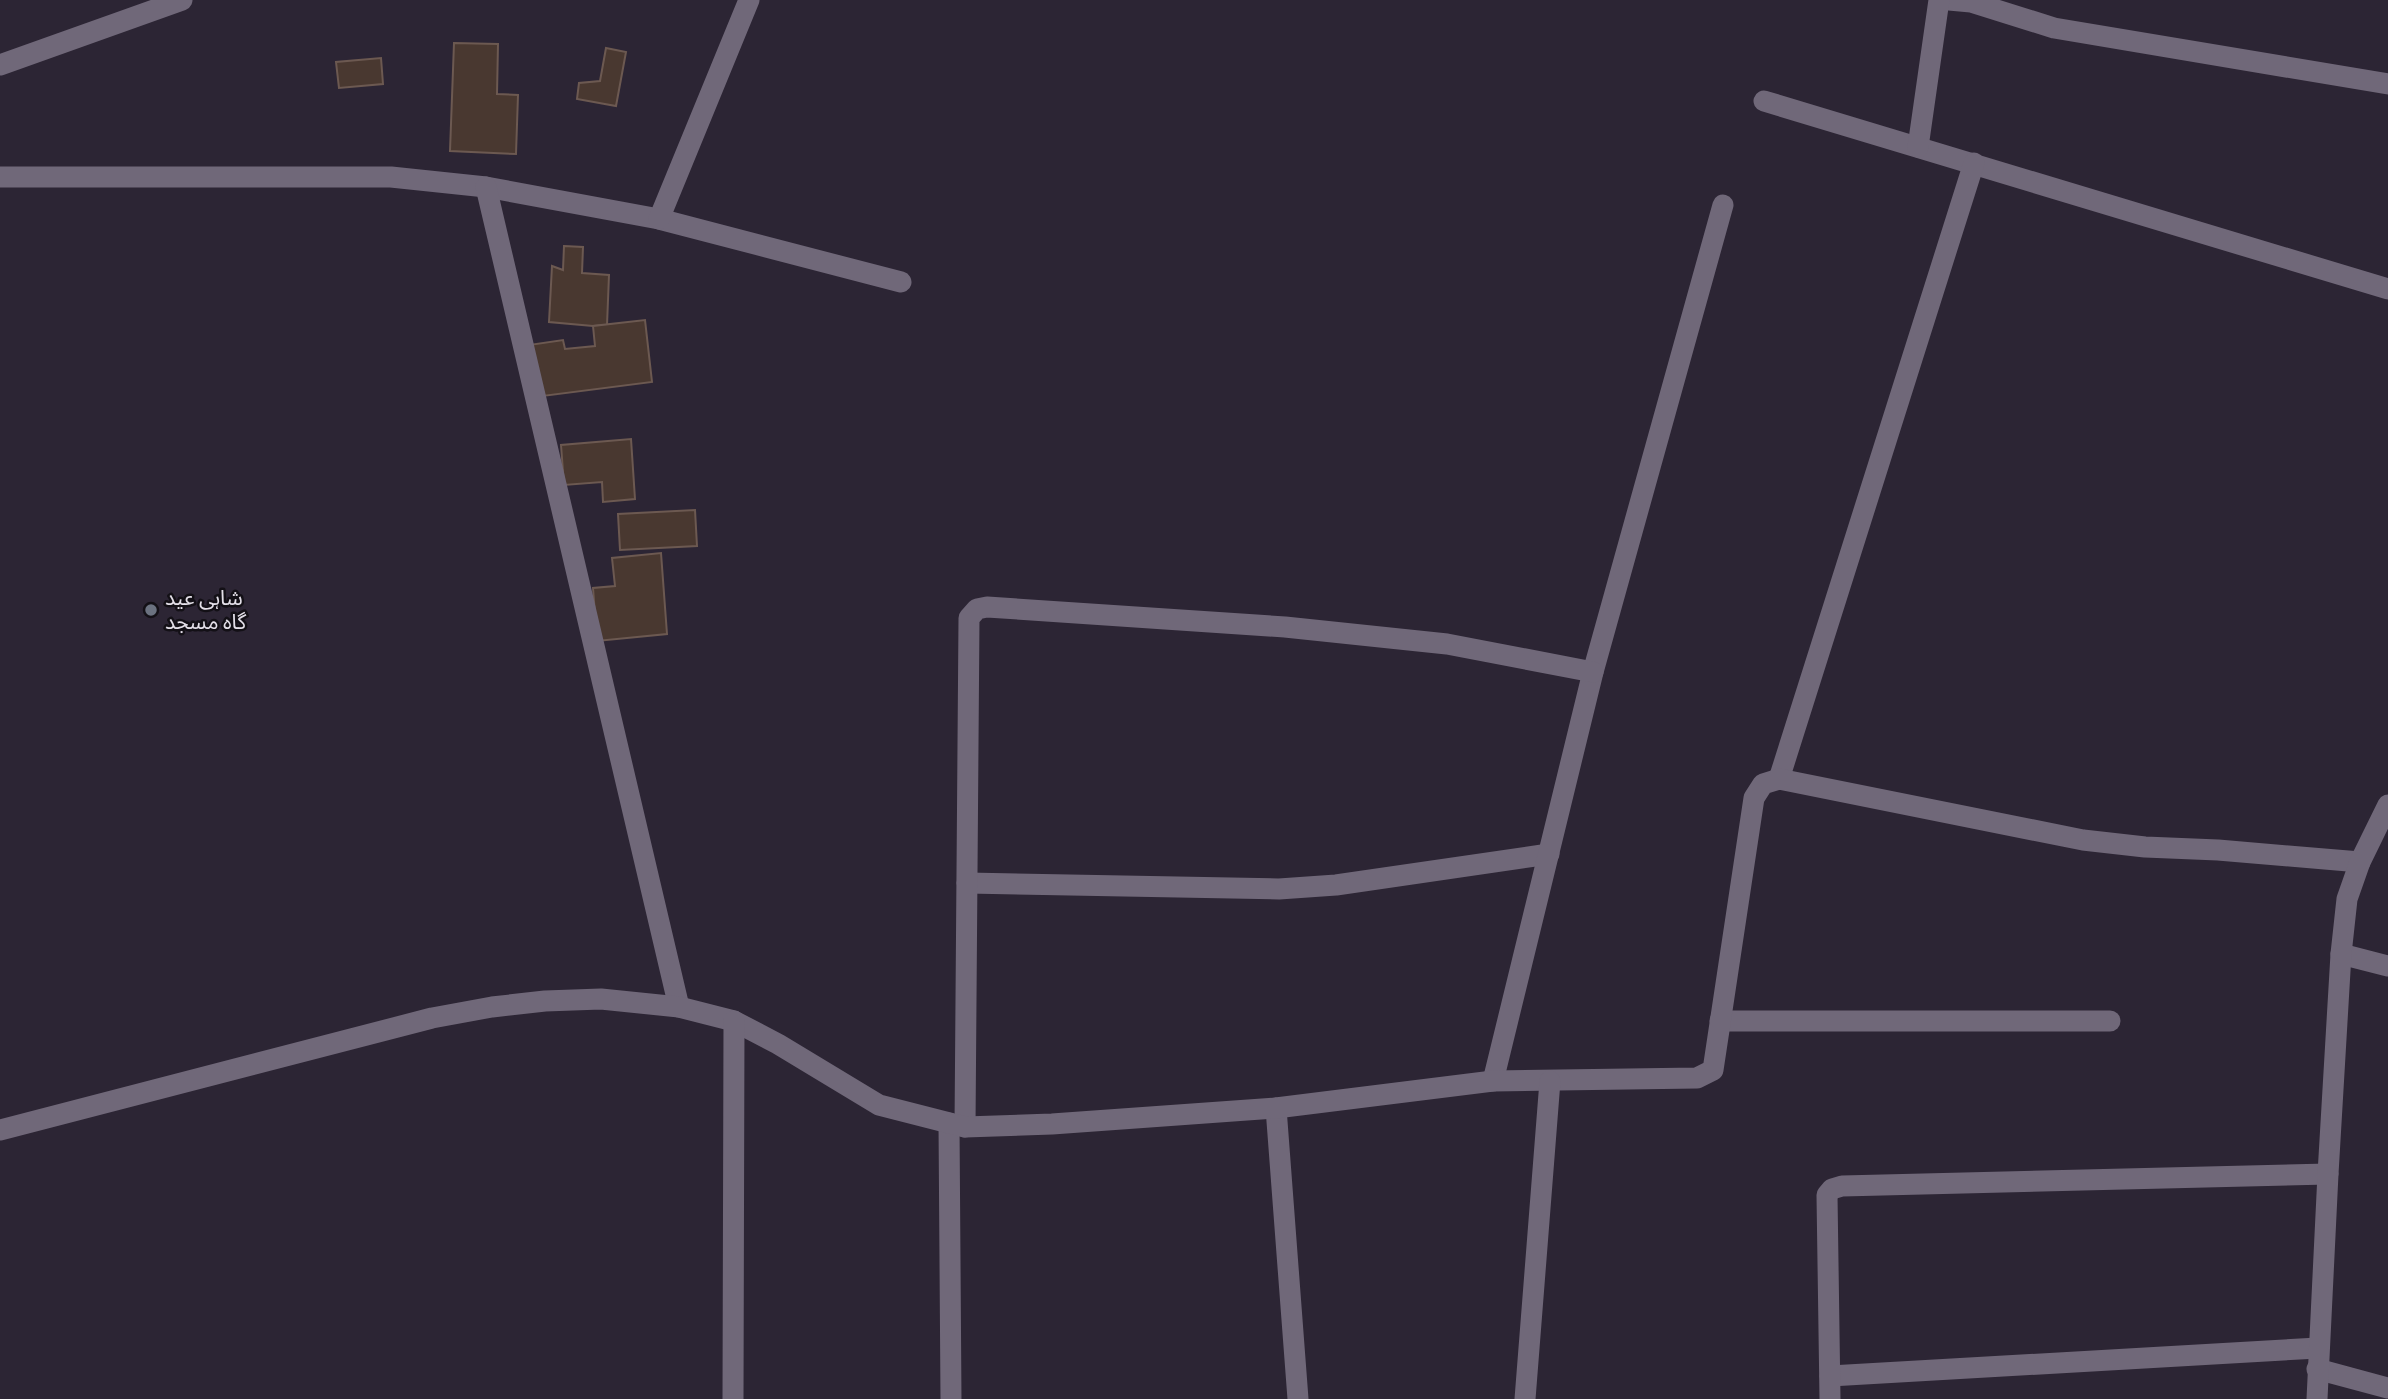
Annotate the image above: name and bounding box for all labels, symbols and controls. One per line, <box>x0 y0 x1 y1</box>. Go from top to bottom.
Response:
place label: شاہی عید گاہ مسجد <box>165 584 246 635</box>
marker: شاہی عید گاہ مسجد <box>143 602 159 618</box>

